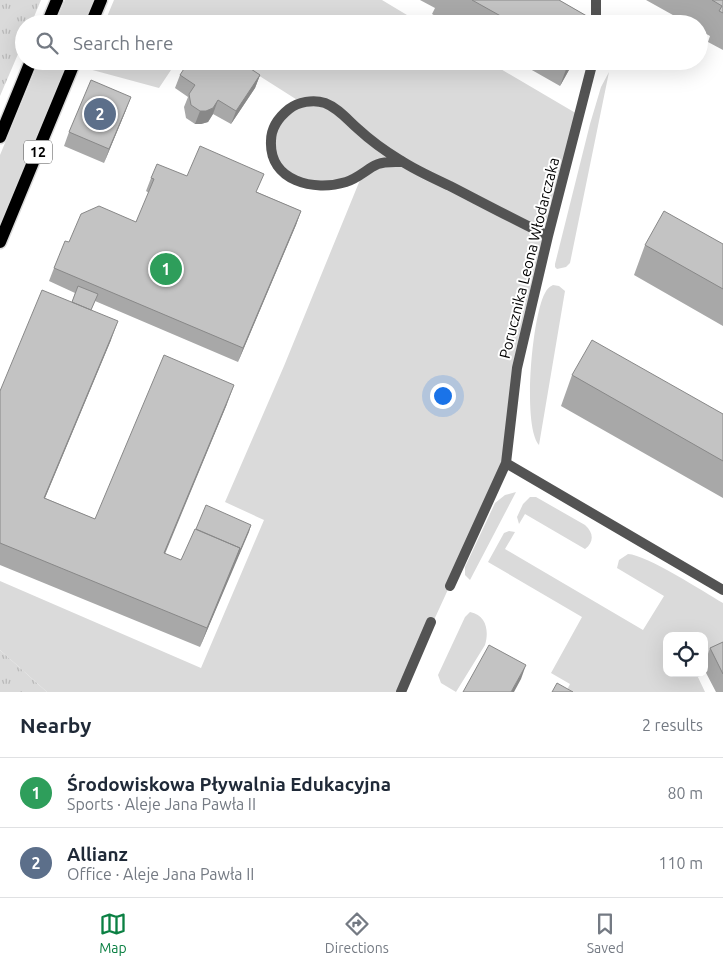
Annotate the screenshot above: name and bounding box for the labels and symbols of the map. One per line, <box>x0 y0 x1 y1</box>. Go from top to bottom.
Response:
pin: 2 <box>84 95 116 133</box>
road number: 12 <box>24 140 52 163</box>
street label: Porucznika Leona Włodarczaka <box>496 156 562 360</box>
pin: 1 <box>150 250 182 288</box>
your location <box>430 383 456 409</box>

